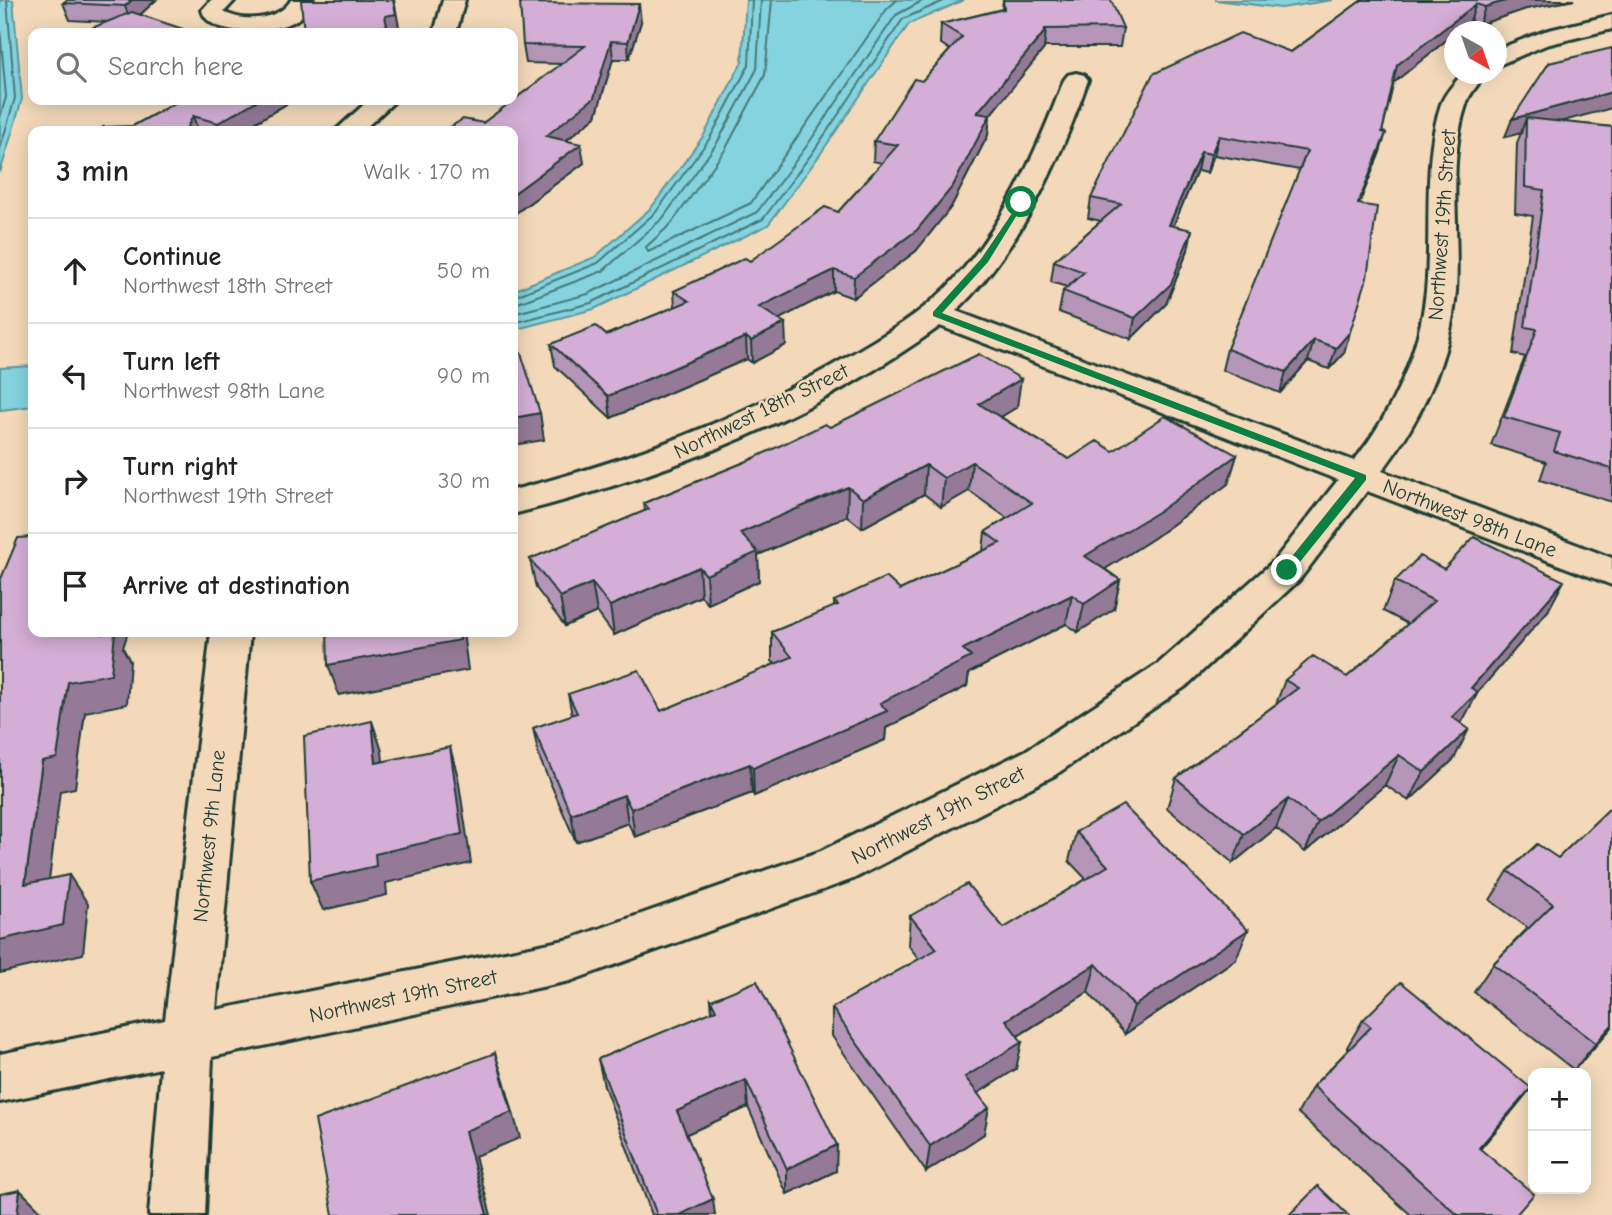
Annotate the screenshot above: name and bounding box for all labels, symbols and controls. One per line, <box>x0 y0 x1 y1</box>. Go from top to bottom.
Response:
north arrow <box>1444 21 1507 84</box>
search box <box>28 28 518 105</box>
icon: search <box>52 48 90 86</box>
text: Search here <box>108 52 243 82</box>
street label: Northwest 19th Street <box>1423 128 1461 321</box>
text: 3 min <box>56 154 129 189</box>
text: Walk · 170 m <box>363 158 490 185</box>
route start <box>1005 186 1036 217</box>
text: Continue <box>123 242 221 272</box>
icon: ahead <box>56 252 94 290</box>
text: 50 m <box>437 257 490 284</box>
text: Northwest 18th Street <box>123 272 332 299</box>
text: Turn left <box>123 347 220 377</box>
icon: left <box>56 357 94 395</box>
street label: Northwest 18th Street <box>670 358 853 464</box>
text: 90 m <box>437 362 490 389</box>
text: Northwest 98th Lane <box>123 377 325 404</box>
text: Turn right <box>123 452 237 482</box>
icon: right <box>56 462 94 500</box>
text: 30 m <box>438 467 490 494</box>
street label: Northwest 98th Lane <box>1380 474 1560 562</box>
text: Northwest 19th Street <box>123 482 333 509</box>
route end <box>1271 554 1302 585</box>
icon: arrive <box>56 567 94 605</box>
text: Arrive at destination <box>123 571 350 601</box>
street label: Northwest 9th Lane <box>188 748 230 924</box>
street label: Northwest 19th Street <box>847 760 1030 869</box>
street label: Northwest 19th Street <box>307 964 500 1028</box>
map controls <box>1528 1068 1591 1194</box>
button: + <box>1528 1068 1591 1131</box>
button: − <box>1528 1131 1591 1194</box>

